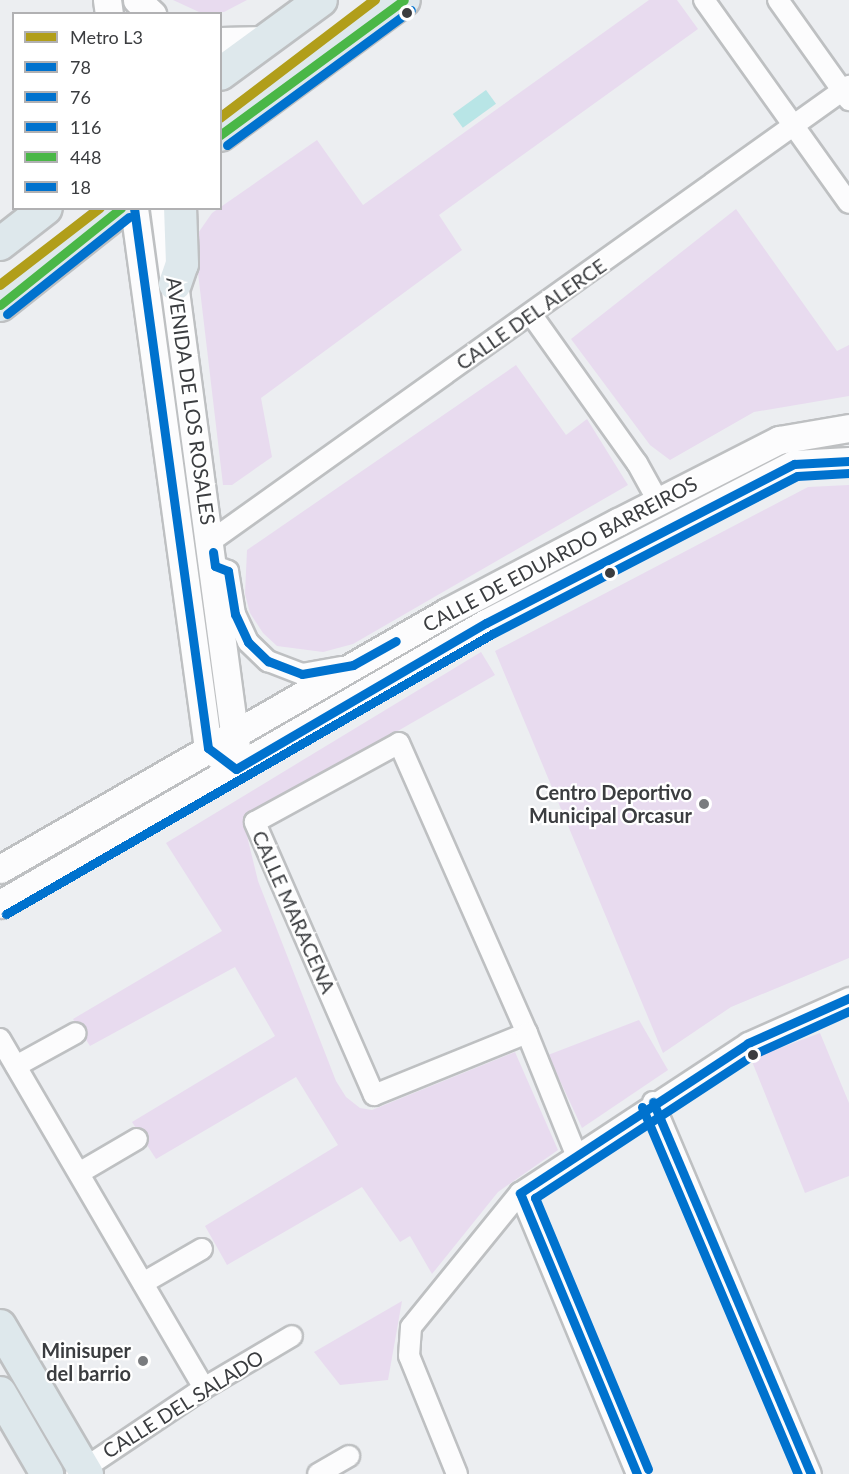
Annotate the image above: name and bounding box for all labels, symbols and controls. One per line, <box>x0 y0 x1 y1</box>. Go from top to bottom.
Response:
unlabelled marker <box>401 7 413 19</box>
legend <box>12 12 222 210</box>
text: Metro L3 <box>70 26 143 48</box>
text: 78 <box>70 56 91 78</box>
text: 76 <box>70 86 91 108</box>
text: 116 <box>70 116 101 138</box>
text: 448 <box>70 146 101 168</box>
text: 18 <box>70 176 91 198</box>
street label: CALLE DEL ALERCE <box>451 253 611 375</box>
street label: AVENIDA DE LOS ROSALES <box>162 275 220 527</box>
street label: CALLE DE EDUARDO BARREIROS <box>419 471 701 637</box>
unlabelled marker <box>604 567 616 579</box>
place label: Centro Deportivo Municipal Orcasur <box>529 780 692 827</box>
marker: Centro Deportivo Municipal Orcasur <box>697 797 711 811</box>
street label: CALLE MARACENA <box>247 827 341 997</box>
unlabelled marker <box>747 1049 759 1061</box>
place label: Minisuper del barrio <box>41 1338 131 1385</box>
street label: CALLE DEL SALADO <box>98 1345 268 1463</box>
marker: Minisuper del barrio <box>136 1354 150 1368</box>

